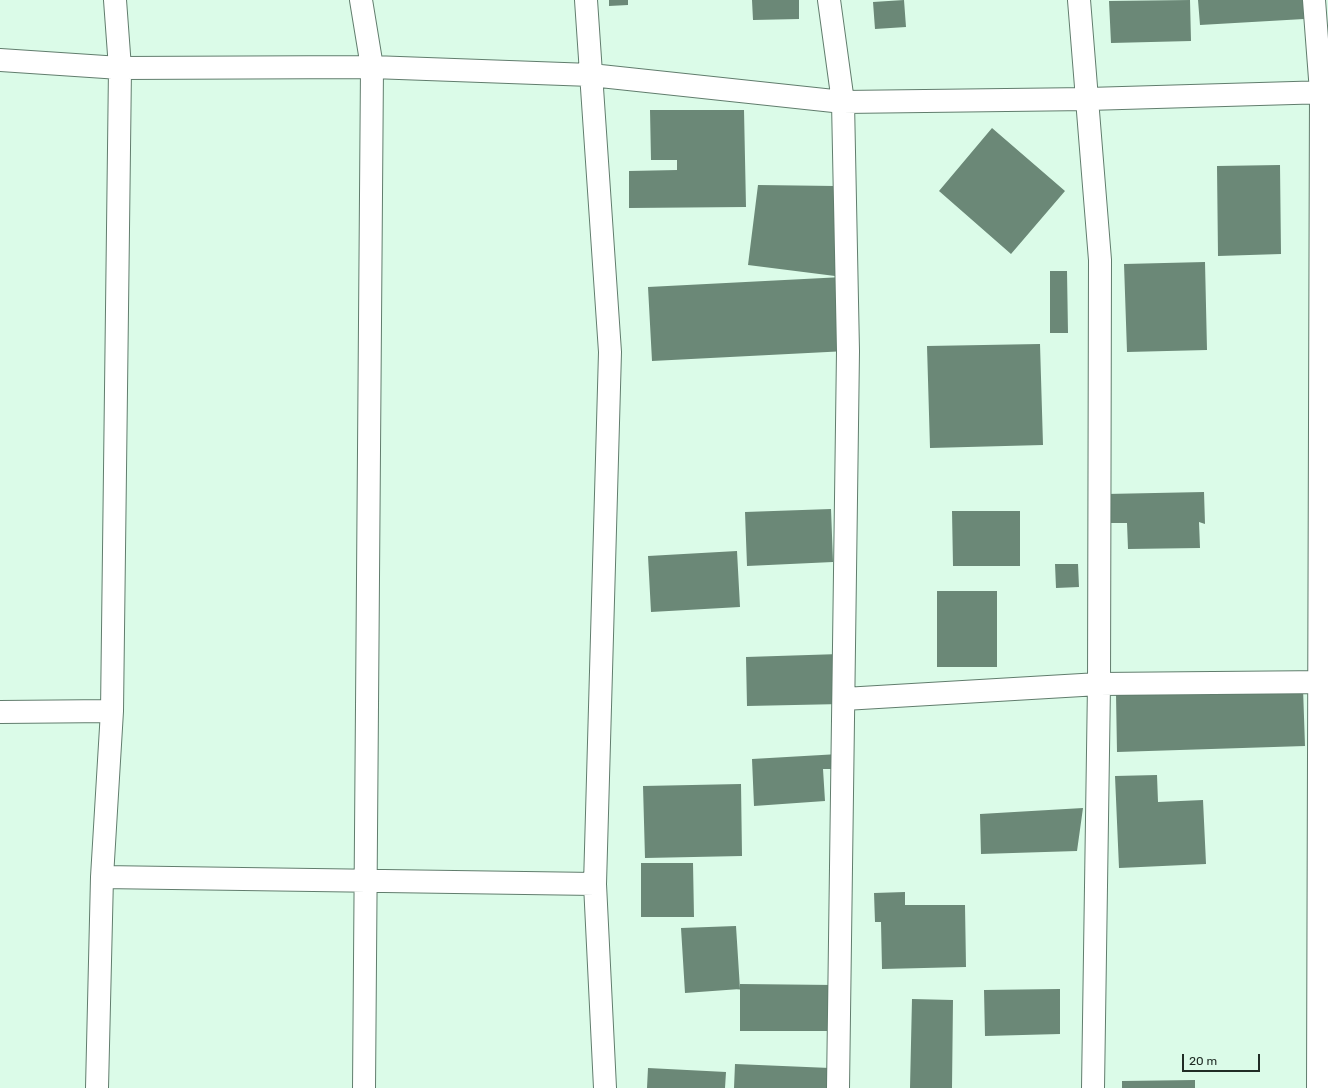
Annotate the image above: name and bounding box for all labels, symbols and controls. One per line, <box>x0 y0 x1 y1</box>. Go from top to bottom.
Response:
scale bar <box>1184 1046 1262 1072</box>
text: 20 m <box>1189 1054 1217 1068</box>

